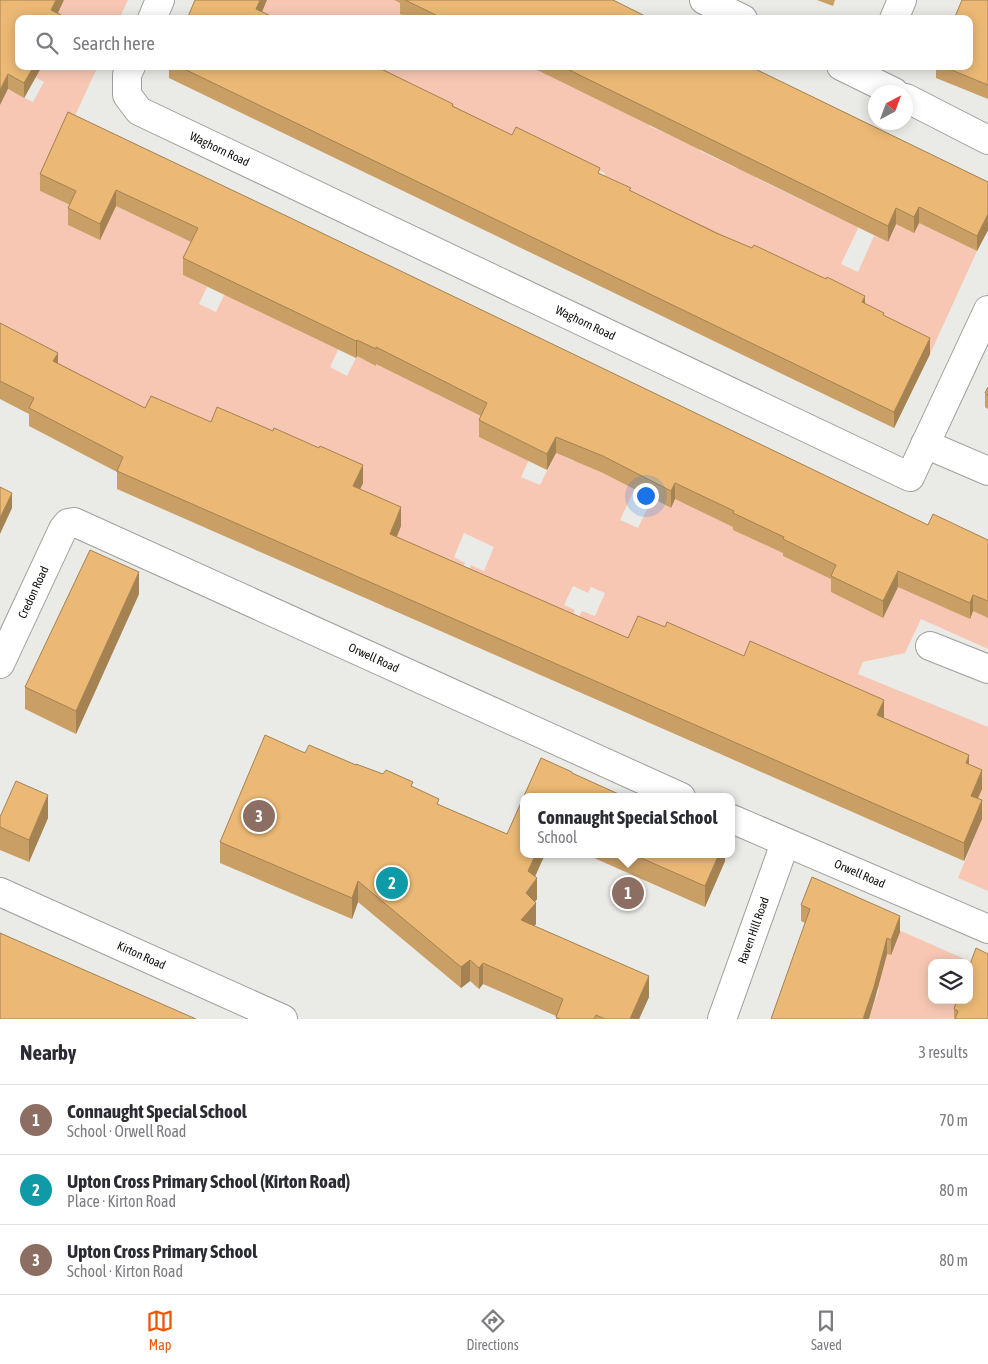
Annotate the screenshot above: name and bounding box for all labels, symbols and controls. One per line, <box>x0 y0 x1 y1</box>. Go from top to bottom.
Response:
search box <box>15 15 973 70</box>
icon: search <box>33 29 61 57</box>
text: Search here <box>73 32 155 54</box>
north arrow <box>868 85 913 130</box>
street label: Waghorn Road <box>187 129 252 169</box>
street label: Waghorn Road <box>553 303 618 343</box>
your location <box>633 483 659 509</box>
street label: Credon Road <box>15 564 52 621</box>
street label: Orwell Road <box>346 640 401 675</box>
popup <box>520 793 735 858</box>
pin: 3 <box>243 797 275 835</box>
text: Connaught Special School <box>538 806 717 828</box>
text: School <box>538 828 577 846</box>
street label: Orwell Road <box>832 857 887 891</box>
pin: 2 <box>376 864 408 902</box>
pin: 1 <box>612 874 644 912</box>
street label: Raven Hill Road <box>735 895 772 966</box>
street label: Kirton Road <box>115 939 168 972</box>
map controls <box>928 959 973 1004</box>
button: layers <box>928 959 973 1004</box>
text: Nearby <box>20 1040 76 1064</box>
text: 3 results <box>918 1043 968 1061</box>
text: Connaught Special School <box>67 1100 247 1122</box>
text: 1 <box>32 1111 40 1129</box>
text: 70 m <box>939 1111 968 1129</box>
text: School · Orwell Road <box>67 1122 186 1140</box>
text: Upton Cross Primary School (Kirton Road) <box>67 1170 350 1192</box>
text: 2 <box>32 1181 40 1199</box>
text: 80 m <box>939 1181 968 1199</box>
text: Place · Kirton Road <box>67 1192 176 1210</box>
text: Upton Cross Primary School <box>67 1240 257 1262</box>
text: 3 <box>32 1251 40 1269</box>
text: 80 m <box>939 1251 968 1269</box>
text: School · Kirton Road <box>67 1262 183 1280</box>
tab: Map <box>146 1307 174 1353</box>
tab: Directions <box>466 1307 519 1353</box>
tab: Saved <box>811 1307 842 1353</box>

